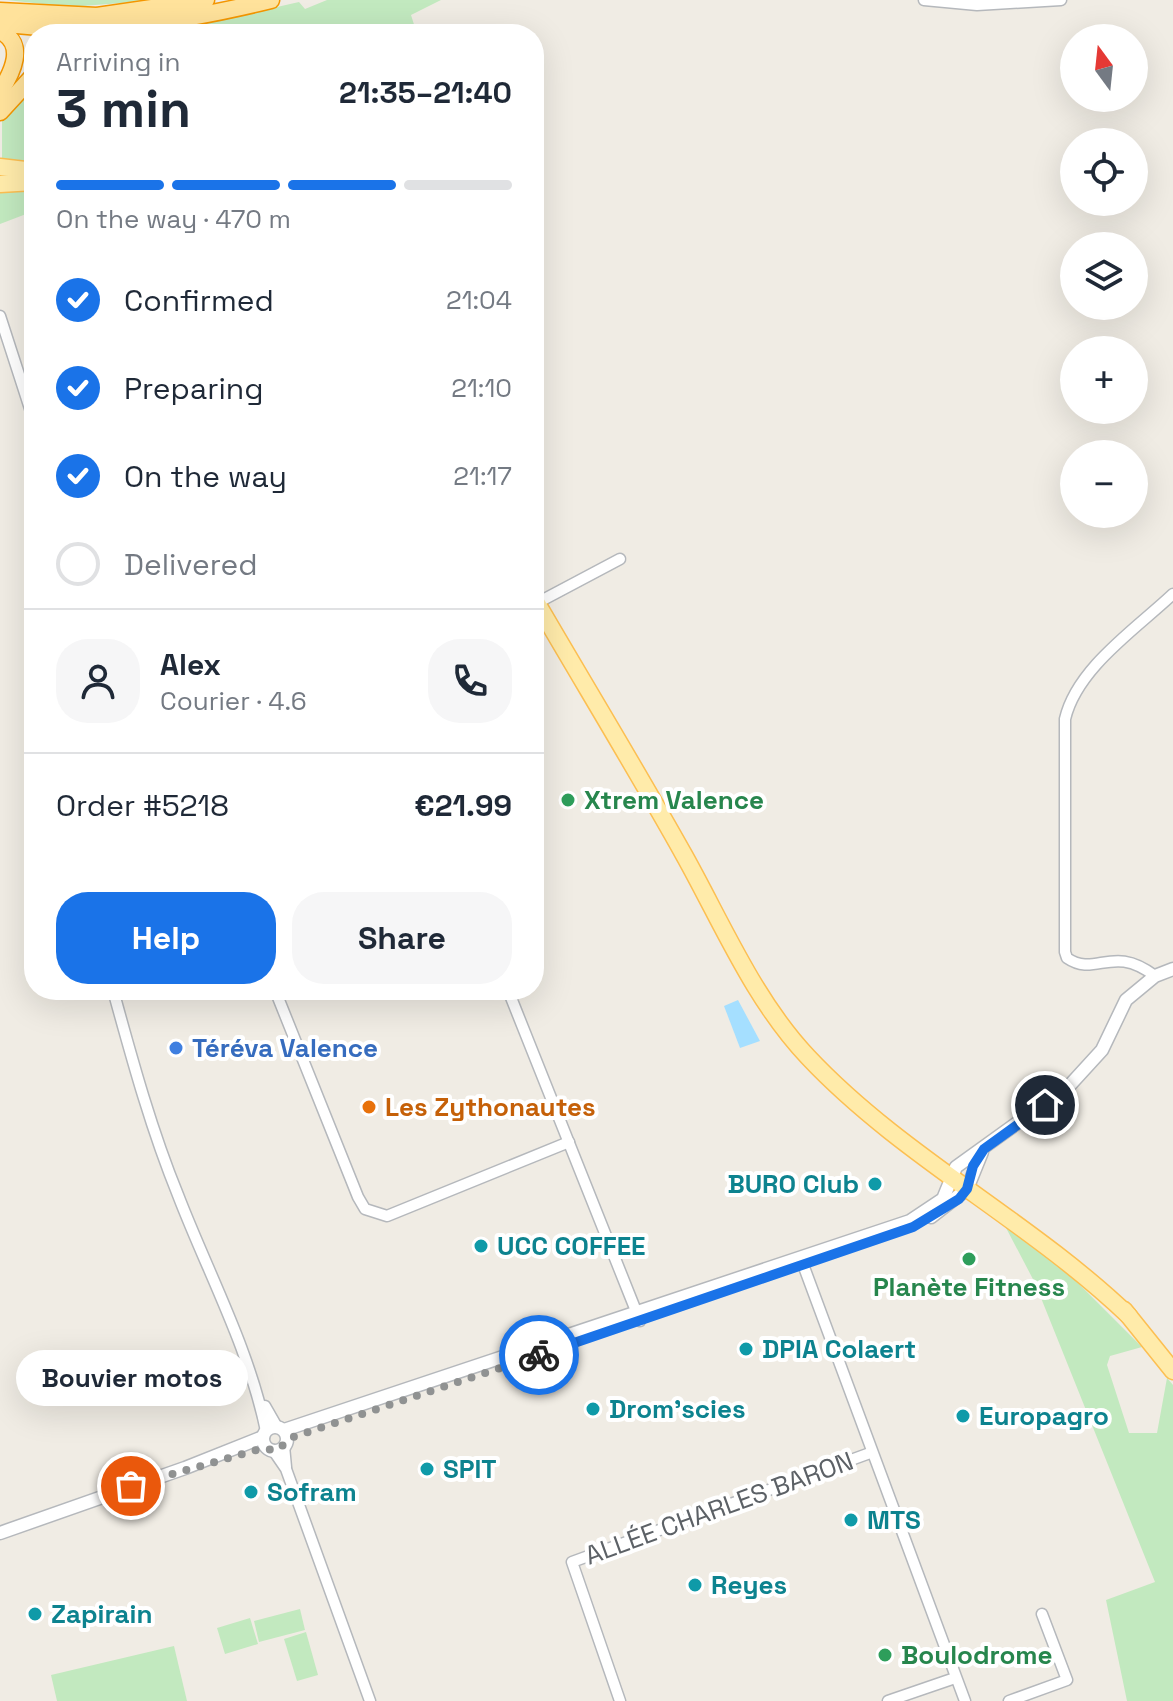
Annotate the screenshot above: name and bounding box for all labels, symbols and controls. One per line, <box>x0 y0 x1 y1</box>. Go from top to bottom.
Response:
north arrow <box>1060 24 1148 112</box>
map controls <box>1060 24 1148 528</box>
text: Arriving in <box>56 45 180 79</box>
text: 21:35–21:40 <box>339 73 512 112</box>
text: 3 min <box>56 76 191 142</box>
button: locate <box>1060 128 1148 216</box>
text: On the way · 470 m <box>56 202 291 236</box>
button: layers <box>1060 232 1148 320</box>
icon: check <box>56 278 100 322</box>
text: Confirmed <box>124 281 274 320</box>
text: 21:04 <box>446 283 512 317</box>
button: + <box>1060 336 1148 424</box>
icon: check <box>56 366 100 410</box>
text: Preparing <box>124 369 263 408</box>
text: 21:10 <box>451 371 512 405</box>
button: − <box>1060 440 1148 528</box>
icon: check <box>56 454 100 498</box>
text: On the way <box>124 457 287 496</box>
text: 21:17 <box>453 459 512 493</box>
text: Delivered <box>124 545 258 584</box>
button: person <box>56 639 140 723</box>
button: phone <box>428 639 512 723</box>
text: Alex <box>160 645 221 684</box>
text: Courier · 4.6 <box>160 684 307 718</box>
place label: Xtrem Valence <box>584 783 764 817</box>
text: Order #5218 <box>56 786 229 825</box>
text: €21.99 <box>414 786 512 825</box>
marker: Xtrem Valence <box>559 791 577 809</box>
button: Help <box>56 892 276 984</box>
button: Share <box>292 892 512 984</box>
place label: Téréva Valence <box>192 1031 378 1065</box>
marker: Téréva Valence <box>167 1039 185 1057</box>
pin <box>1011 1071 1079 1139</box>
icon: home <box>1023 1083 1067 1127</box>
place label: Les Zythonautes <box>385 1090 596 1124</box>
marker: Les Zythonautes <box>360 1098 378 1116</box>
place label: BURO Club <box>727 1167 859 1201</box>
marker: BURO Club <box>866 1175 884 1193</box>
place label: UCC COFFEE <box>497 1229 645 1263</box>
marker: UCC COFFEE <box>472 1237 490 1255</box>
marker: Planète Fitness <box>960 1250 978 1268</box>
place label: Planète Fitness <box>873 1270 1065 1304</box>
courier <box>499 1315 579 1395</box>
place label: DPIA Colaert <box>762 1332 916 1366</box>
icon: bike <box>517 1333 561 1377</box>
marker: DPIA Colaert <box>737 1340 755 1358</box>
callout: Bouvier motos <box>15 1350 247 1406</box>
text: Bouvier motos <box>42 1361 222 1395</box>
place label: Drom'scies <box>609 1392 746 1426</box>
place label: Europagro <box>979 1399 1109 1433</box>
marker: Drom'scies <box>584 1400 602 1418</box>
marker: Europagro <box>954 1407 972 1425</box>
street label: ALLÉE CHARLES BARON <box>580 1444 858 1572</box>
pin <box>97 1452 165 1520</box>
place label: SPIT <box>443 1452 497 1486</box>
marker: SPIT <box>418 1460 436 1478</box>
icon: bag <box>109 1464 153 1508</box>
place label: Sofram <box>267 1475 357 1509</box>
marker: Sofram <box>242 1483 260 1501</box>
place label: MTS <box>867 1503 921 1537</box>
marker: MTS <box>842 1511 860 1529</box>
place label: Reyes <box>711 1568 787 1602</box>
marker: Reyes <box>686 1576 704 1594</box>
place label: Zapirain <box>51 1597 152 1631</box>
marker: Zapirain <box>26 1605 44 1623</box>
place label: Boulodrome <box>901 1638 1053 1672</box>
marker: Boulodrome <box>876 1646 894 1664</box>

